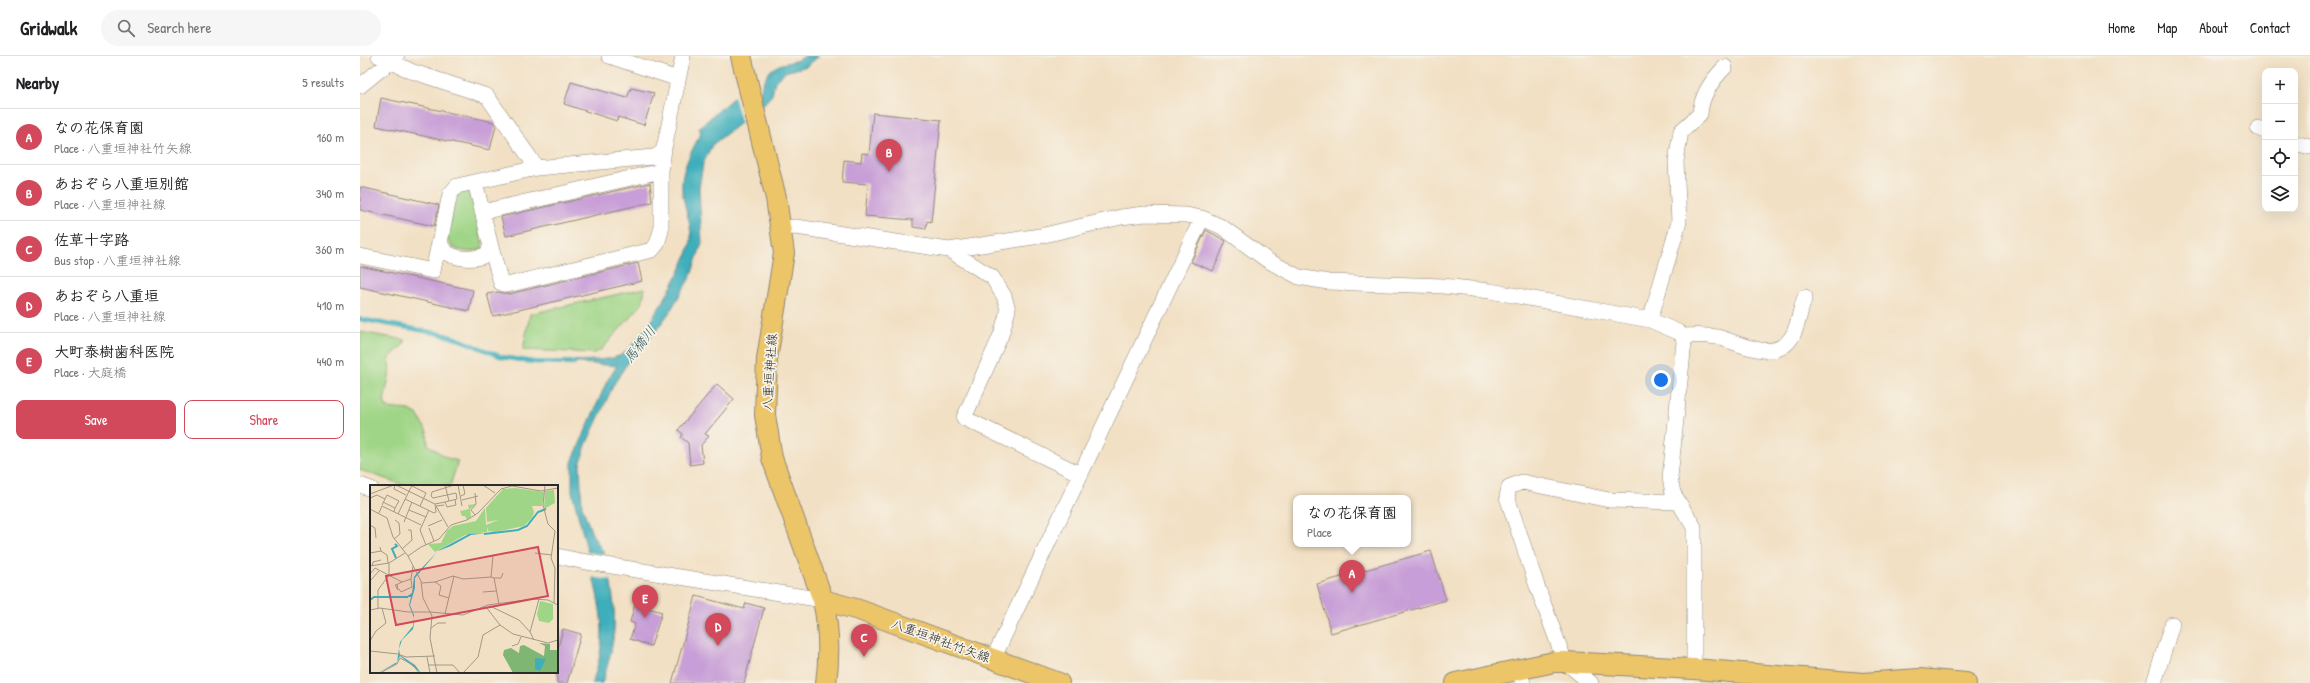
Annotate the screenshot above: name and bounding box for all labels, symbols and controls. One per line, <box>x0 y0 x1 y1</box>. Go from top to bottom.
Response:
search box <box>101 10 381 46</box>
text: Gridwalk <box>20 15 77 41</box>
icon: search <box>115 17 137 39</box>
text: Search here <box>147 17 211 38</box>
text: Home <box>2108 18 2135 37</box>
text: Map <box>2157 18 2177 37</box>
text: About <box>2199 18 2228 37</box>
text: Contact <box>2250 18 2290 37</box>
map controls <box>2262 68 2298 212</box>
button: + <box>2262 68 2298 104</box>
text: Nearby <box>16 71 59 94</box>
text: 5 results <box>302 73 344 91</box>
button: − <box>2262 104 2298 140</box>
text: なの花保育園 <box>54 117 144 138</box>
text: A <box>26 128 32 146</box>
text: 160 m <box>316 128 344 146</box>
text: Place · 八重垣神社竹矢線 <box>54 139 192 157</box>
pin: B <box>876 139 902 172</box>
button: locate <box>2262 140 2298 176</box>
text: あおぞら八重垣別館 <box>54 173 189 194</box>
button: layers <box>2262 176 2298 212</box>
text: B <box>26 184 32 202</box>
text: 340 m <box>316 184 344 202</box>
text: Place · 八重垣神社線 <box>54 195 166 213</box>
text: 佐草十字路 <box>54 229 129 250</box>
text: C <box>25 240 33 258</box>
text: 360 m <box>315 240 344 258</box>
text: Bus stop · 八重垣神社線 <box>54 251 181 269</box>
text: あおぞら八重垣 <box>54 285 159 306</box>
text: D <box>26 296 32 314</box>
text: 410 m <box>317 296 344 314</box>
text: Place · 八重垣神社線 <box>54 307 166 325</box>
water label: 馬橋川 <box>619 322 659 366</box>
street label: 八重垣神社線 <box>757 331 781 412</box>
text: 大町泰樹歯科医院 <box>54 341 174 362</box>
text: E <box>26 352 32 370</box>
text: 440 m <box>317 352 344 370</box>
text: Place · 大庭橋 <box>54 363 127 381</box>
your location <box>1651 370 1671 390</box>
button: Save <box>16 400 176 439</box>
button: Share <box>184 400 344 439</box>
inset map <box>370 485 558 673</box>
popup <box>1293 495 1411 547</box>
text: なの花保育園 <box>1307 502 1397 523</box>
text: Place <box>1307 523 1332 541</box>
pin: A <box>1339 560 1365 593</box>
pin: E <box>632 585 658 618</box>
pin: D <box>705 613 731 646</box>
street label: 八重垣神社竹矢線 <box>889 614 994 667</box>
pin: C <box>851 624 877 657</box>

